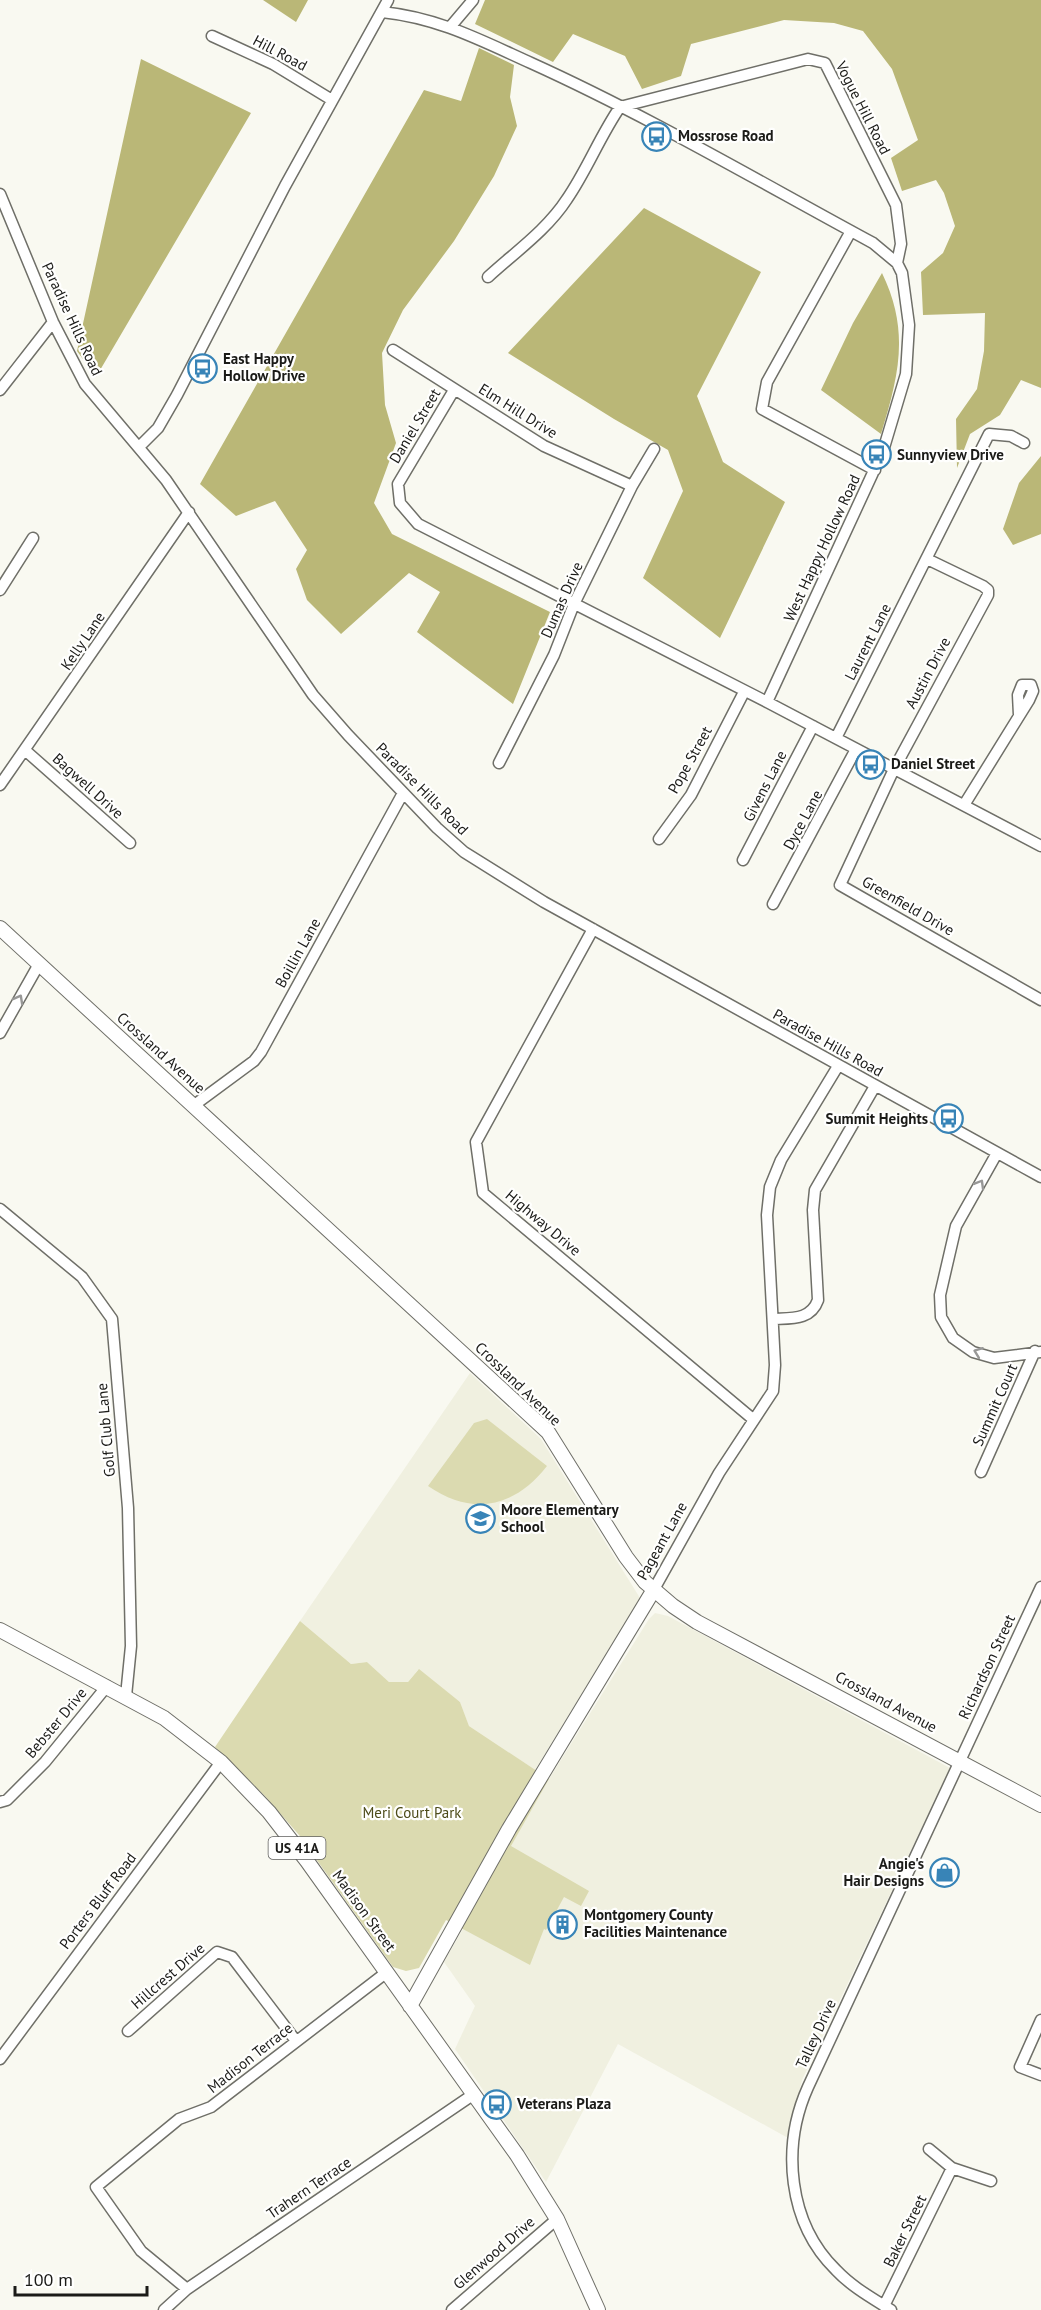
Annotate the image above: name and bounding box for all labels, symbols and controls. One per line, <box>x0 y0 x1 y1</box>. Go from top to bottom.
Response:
street label: Hill Road <box>250 30 311 75</box>
street label: Vogue Hill Road <box>831 57 895 158</box>
bus stop icon: Mossrose Road <box>641 120 673 152</box>
place label: Mossrose Road <box>678 126 774 145</box>
street label: Paradise Hills Road <box>38 259 107 378</box>
place label: East Happy Hollow Drive <box>223 349 306 385</box>
bus stop icon: East Happy Hollow Drive <box>186 352 218 384</box>
street label: Elm Hill Drive <box>475 379 561 442</box>
street label: Daniel Street <box>385 385 444 467</box>
bus stop icon: Sunnyview Drive <box>860 439 892 471</box>
place label: Sunnyview Drive <box>897 445 1004 464</box>
street label: West Happy Hollow Road <box>779 471 864 624</box>
street label: Dumas Drive <box>536 559 587 641</box>
street label: Laurent Lane <box>840 600 895 683</box>
street label: Kelly Lane <box>56 608 109 673</box>
street label: Austin Drive <box>901 634 954 712</box>
street label: Pope Street <box>663 723 716 797</box>
street label: Paradise Hills Road <box>372 739 472 839</box>
street label: Givens Lane <box>739 747 791 824</box>
bus stop icon: Daniel Street <box>854 748 886 780</box>
street label: Bagwell Drive <box>49 749 128 823</box>
place label: Daniel Street <box>891 754 976 773</box>
street label: Dyce Lane <box>779 787 826 853</box>
street label: Greenfield Drive <box>859 871 958 940</box>
street label: Boillin Lane <box>271 915 324 991</box>
one-way arrow <box>12 994 24 1005</box>
street label: Paradise Hills Road <box>770 1004 887 1081</box>
street label: Crossland Avenue <box>113 1008 210 1097</box>
bus stop icon: Summit Heights <box>933 1103 965 1135</box>
place label: Summit Heights <box>826 1109 928 1128</box>
one-way arrow <box>973 1180 984 1190</box>
street label: Highway Drive <box>502 1185 585 1260</box>
street label: Crossland Avenue <box>471 1338 565 1430</box>
one-way arrow <box>974 1347 984 1360</box>
street label: Summit Court <box>968 1361 1021 1449</box>
street label: Golf Club Lane <box>92 1382 119 1478</box>
street label: Pageant Lane <box>632 1498 691 1583</box>
place label: Moore Elementary School <box>501 1500 619 1536</box>
school or university icon: Moore Elementary School <box>464 1503 496 1535</box>
street label: Richardson Street <box>954 1611 1019 1722</box>
street label: Crossland Avenue <box>832 1667 940 1736</box>
street label: Bebster Drive <box>21 1684 91 1762</box>
park label: Meri Court Park <box>362 1803 462 1822</box>
road number: US 41A <box>268 1837 326 1859</box>
street label: Porters Bluff Road <box>55 1849 140 1953</box>
place label: Angie's Hair Designs <box>843 1854 924 1890</box>
shop icon: Angie's Hair Designs <box>929 1857 961 1889</box>
street label: Madison Street <box>328 1866 400 1955</box>
place label: Montgomery County Facilities Maintenance <box>584 1905 728 1941</box>
building icon: Montgomery County Facilities Maintenance <box>547 1908 579 1940</box>
street label: Hillcrest Drive <box>127 1938 208 2013</box>
street label: Talley Drive <box>791 1996 840 2071</box>
street label: Madison Terrace <box>203 2018 296 2097</box>
bus stop icon: Veterans Plaza <box>480 2088 512 2120</box>
place label: Veterans Plaza <box>516 2094 611 2113</box>
street label: Trahern Terrace <box>263 2152 355 2223</box>
street label: Baker Street <box>879 2191 930 2270</box>
street label: Glenwood Drive <box>449 2212 538 2293</box>
scale bar <box>15 2259 147 2297</box>
text: 100 m <box>24 2268 73 2291</box>

